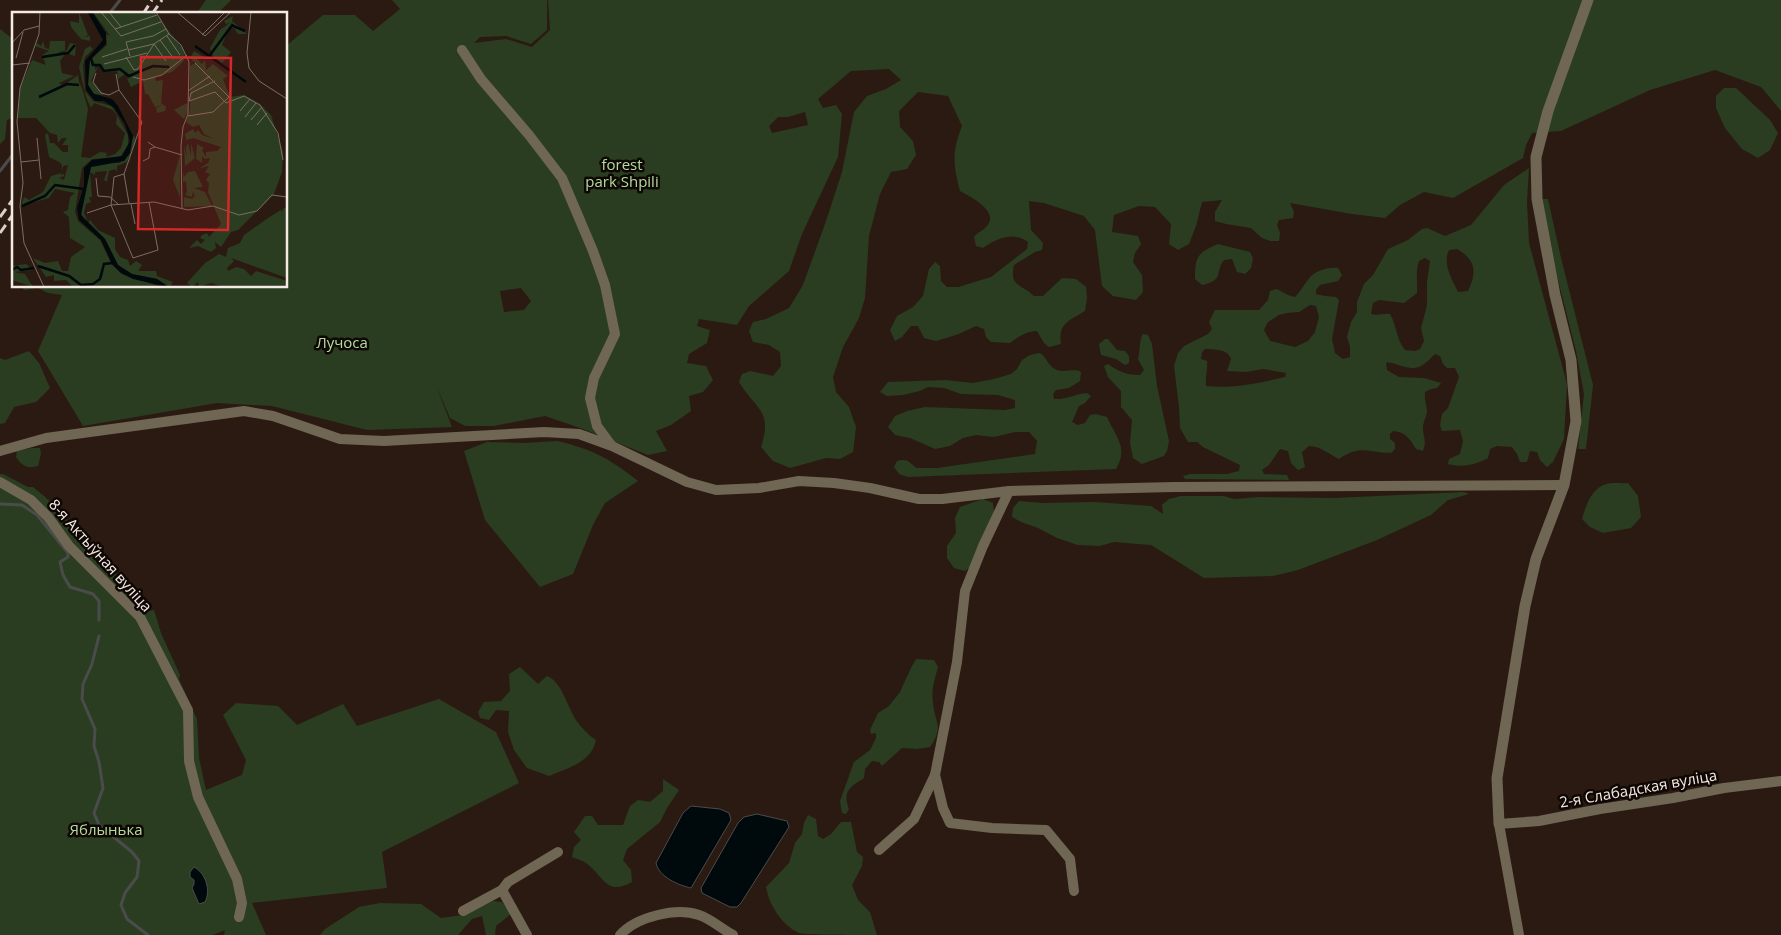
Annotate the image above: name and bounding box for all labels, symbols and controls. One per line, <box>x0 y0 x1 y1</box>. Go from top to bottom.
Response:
inset map <box>12 12 288 288</box>
park label: forest park Shpili <box>585 154 659 191</box>
park label: Лучоса <box>316 332 368 352</box>
street label: 8-я Актыўная вуліца <box>45 494 157 616</box>
street label: 2-я Слабадская вуліца <box>1558 764 1718 812</box>
park label: Яблынька <box>70 819 142 839</box>

